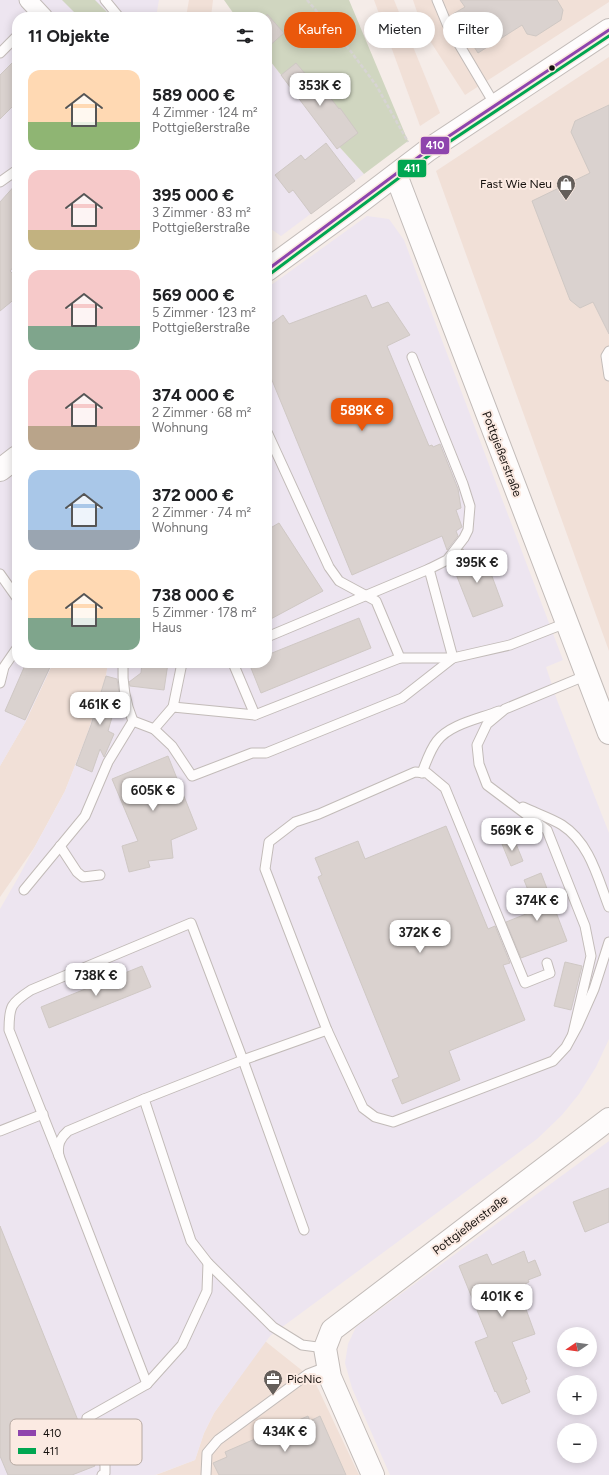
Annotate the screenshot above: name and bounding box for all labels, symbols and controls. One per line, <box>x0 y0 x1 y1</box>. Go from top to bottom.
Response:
chip: Kaufen <box>284 12 356 48</box>
chip: Mieten <box>364 12 435 48</box>
chip: Filter <box>443 12 503 48</box>
icon: filters <box>234 25 256 47</box>
text: 11 Objekte <box>28 26 110 46</box>
unlabelled marker <box>547 63 557 73</box>
pin: 353K € <box>287 73 353 107</box>
text: 353K € <box>299 78 341 93</box>
text: 589 000 € <box>152 85 235 105</box>
icon: home <box>60 86 108 134</box>
text: 4 Zimmer · 124 m² <box>152 105 258 120</box>
text: Pottgießerstraße <box>152 120 250 135</box>
line badge: 410 <box>420 136 450 155</box>
text: 410 <box>426 139 444 152</box>
line badge: 411 <box>397 159 427 178</box>
text: 411 <box>404 162 420 175</box>
shop icon: Fast Wie Neu <box>555 173 577 201</box>
place label: Fast Wie Neu <box>480 177 552 191</box>
text: 395 000 € <box>152 185 234 205</box>
icon: home <box>60 186 108 234</box>
text: 3 Zimmer · 83 m² <box>152 205 251 220</box>
text: Pottgießerstraße <box>152 220 250 235</box>
text: 569 000 € <box>152 285 235 305</box>
icon: home <box>60 286 108 334</box>
text: 5 Zimmer · 123 m² <box>152 305 256 320</box>
text: Pottgießerstraße <box>152 320 250 335</box>
text: 374 000 € <box>152 385 235 405</box>
icon: home <box>60 386 108 434</box>
pin: 589K € <box>329 398 395 432</box>
text: 589K € <box>340 403 384 418</box>
text: 2 Zimmer · 68 m² <box>152 405 251 420</box>
street label: Pottgießerstraße <box>479 409 525 499</box>
text: Wohnung <box>152 420 208 435</box>
text: 372 000 € <box>152 485 234 505</box>
icon: home <box>60 486 108 534</box>
text: 2 Zimmer · 74 m² <box>152 505 251 520</box>
text: Wohnung <box>152 520 208 535</box>
pin: 395K € <box>444 550 510 584</box>
text: 395K € <box>455 555 499 570</box>
text: 738 000 € <box>152 585 234 605</box>
icon: home <box>60 586 108 634</box>
text: 5 Zimmer · 178 m² <box>152 605 257 620</box>
text: Haus <box>152 620 182 635</box>
pin: 461K € <box>67 692 133 726</box>
text: 461K € <box>79 697 121 712</box>
pin: 605K € <box>120 778 186 812</box>
text: 605K € <box>131 783 175 798</box>
pin: 569K € <box>479 818 545 852</box>
text: 569K € <box>490 823 534 838</box>
pin: 374K € <box>504 888 570 922</box>
text: 374K € <box>515 893 559 908</box>
pin: 372K € <box>387 920 453 954</box>
text: 372K € <box>399 925 441 940</box>
pin: 738K € <box>63 963 129 997</box>
text: 738K € <box>74 968 118 983</box>
street label: Pottgießerstraße <box>430 1192 511 1258</box>
pin: 401K € <box>469 1284 535 1318</box>
text: 401K € <box>481 1289 523 1304</box>
north arrow <box>557 1327 597 1367</box>
map controls <box>557 1327 597 1463</box>
office icon: PicNic <box>262 1368 284 1396</box>
place label: PicNic <box>287 1372 322 1386</box>
button: + <box>557 1375 597 1415</box>
legend <box>10 1419 142 1465</box>
pin: 434K € <box>252 1419 318 1453</box>
button: − <box>557 1423 597 1463</box>
text: 434K € <box>263 1424 307 1439</box>
text: 410 <box>43 1427 61 1440</box>
text: 411 <box>43 1445 59 1458</box>

